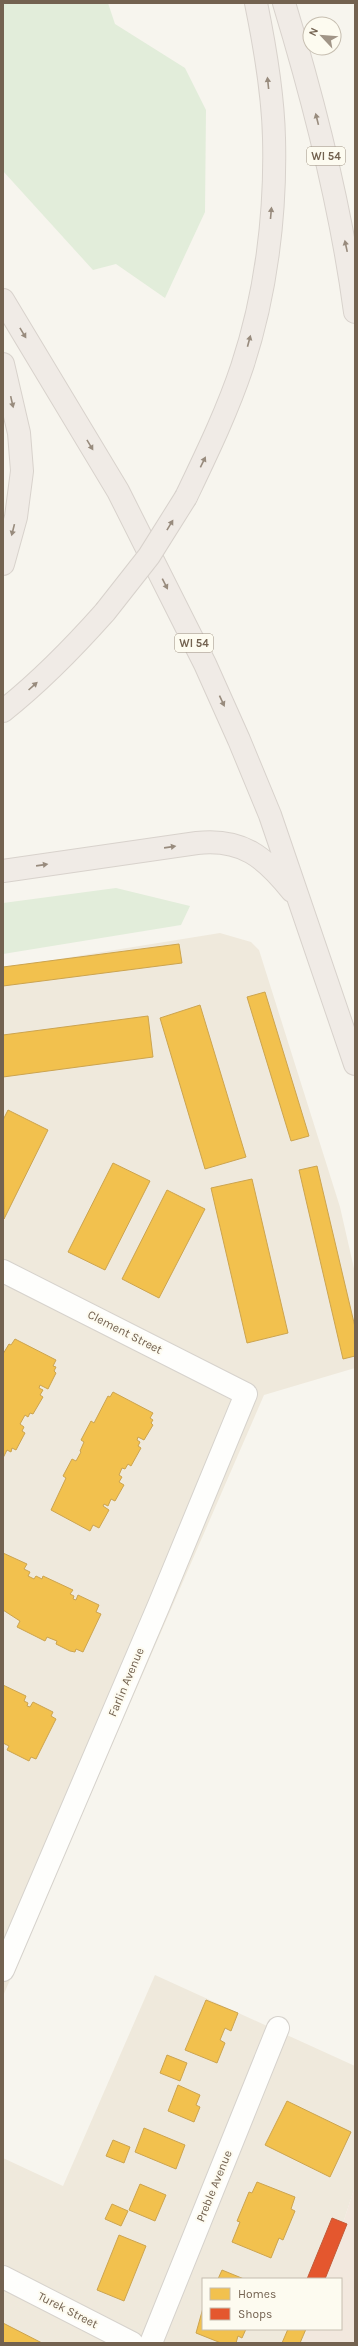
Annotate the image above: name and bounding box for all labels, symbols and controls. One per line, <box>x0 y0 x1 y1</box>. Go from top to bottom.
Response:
north arrow <box>302 16 342 56</box>
text: N <box>306 25 321 38</box>
one-way arrow <box>265 77 271 90</box>
one-way arrow <box>314 113 320 125</box>
road number: WI 54 <box>307 147 345 165</box>
one-way arrow <box>267 207 274 219</box>
one-way arrow <box>342 240 348 252</box>
one-way arrow <box>20 327 27 339</box>
one-way arrow <box>246 335 252 347</box>
one-way arrow <box>9 396 15 408</box>
one-way arrow <box>87 439 94 451</box>
one-way arrow <box>200 456 206 468</box>
one-way arrow <box>166 519 173 531</box>
one-way arrow <box>9 524 15 536</box>
one-way arrow <box>162 578 168 590</box>
road number: WI 54 <box>175 634 213 652</box>
one-way arrow <box>28 682 39 691</box>
one-way arrow <box>219 695 225 706</box>
one-way arrow <box>164 844 176 850</box>
one-way arrow <box>36 862 48 868</box>
street label: Clement Street <box>85 1307 165 1357</box>
street label: Farlin Avenue <box>105 1645 147 1719</box>
street label: Preble Avenue <box>193 2148 235 2224</box>
legend <box>202 2278 342 2330</box>
text: Homes <box>238 2287 276 2301</box>
street label: Turek Street <box>36 2289 101 2331</box>
text: Shops <box>238 2307 272 2321</box>

